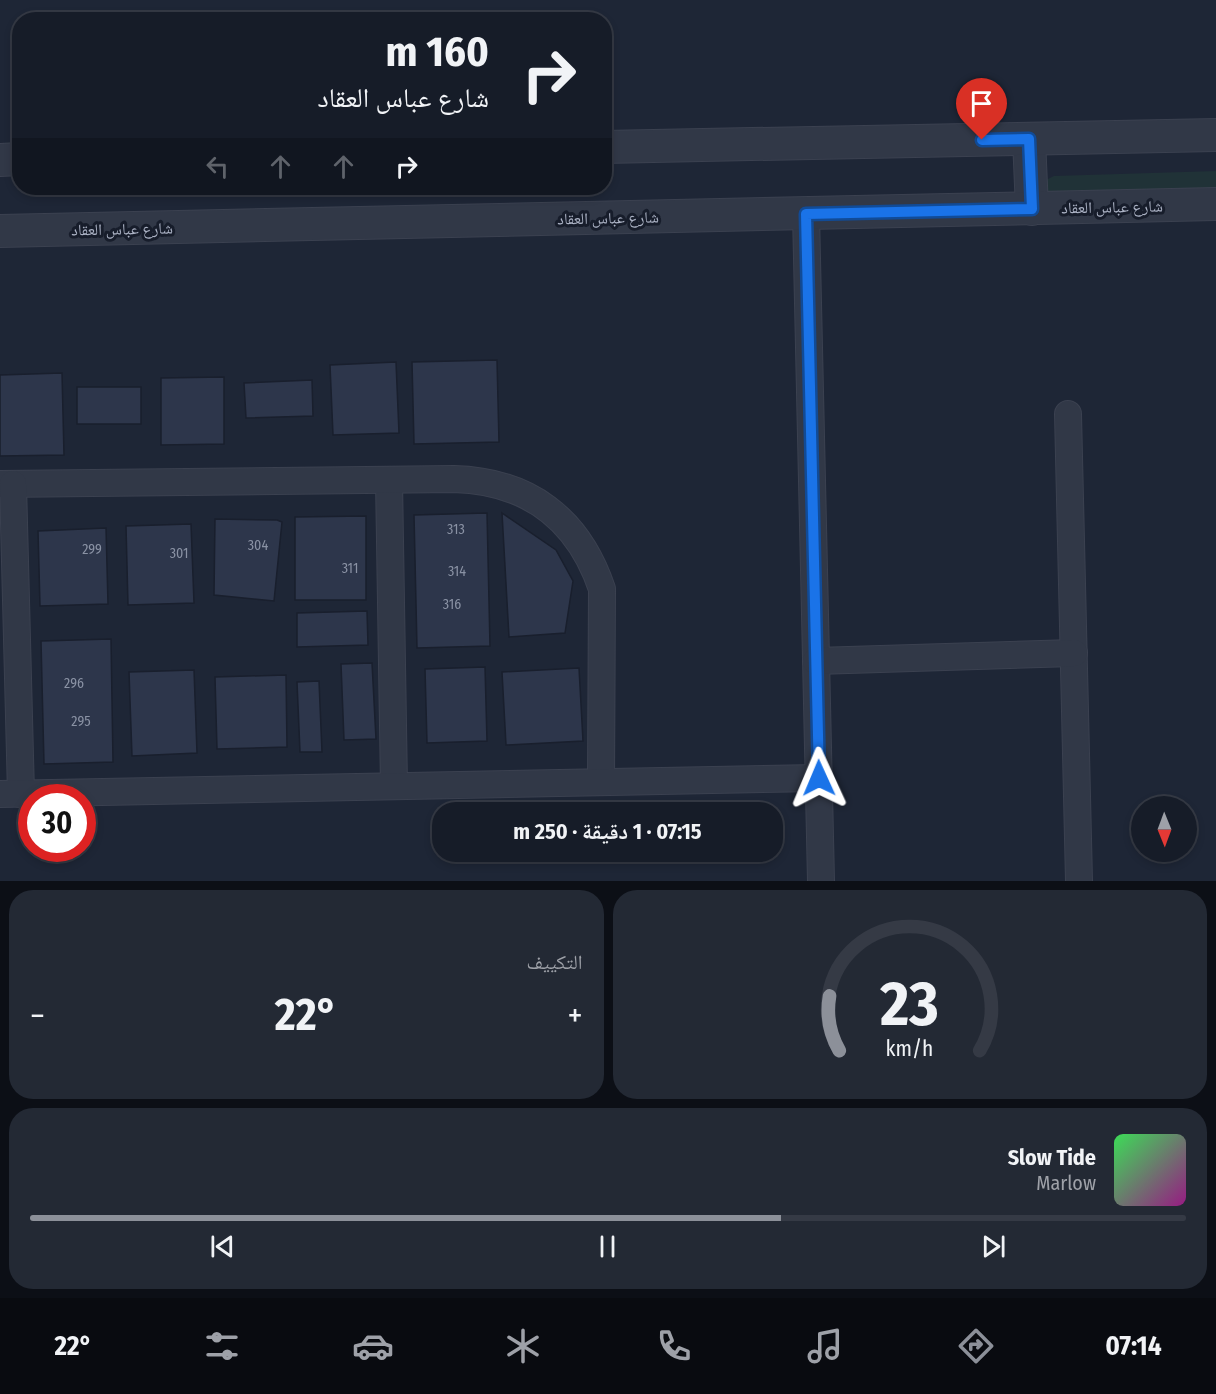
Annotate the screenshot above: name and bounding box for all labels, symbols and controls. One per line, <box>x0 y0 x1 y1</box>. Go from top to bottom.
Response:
text: 160 m <box>386 27 489 77</box>
icon: right <box>510 36 588 114</box>
pin <box>956 78 1007 140</box>
text: شارع عباس العقاد <box>317 82 489 114</box>
icon: arrive <box>965 87 998 120</box>
icon: left <box>201 150 234 183</box>
icon: ahead <box>264 150 297 183</box>
icon: ahead <box>327 150 360 183</box>
icon: right <box>390 150 423 183</box>
street label: شارع عباس العقاد <box>1061 197 1163 218</box>
street label: شارع عباس العقاد <box>557 208 659 229</box>
street label: شارع عباس العقاد <box>71 219 173 240</box>
house number: 313 <box>447 521 465 538</box>
house number: 304 <box>248 537 268 554</box>
house number: 299 <box>82 541 102 558</box>
house number: 301 <box>170 545 188 562</box>
house number: 311 <box>342 560 358 577</box>
house number: 314 <box>448 563 466 580</box>
house number: 316 <box>443 596 461 613</box>
house number: 296 <box>64 675 84 692</box>
house number: 295 <box>71 713 91 730</box>
position arrow <box>787 746 851 810</box>
speed limit sign: 30 <box>18 784 96 862</box>
north arrow <box>1131 796 1197 862</box>
map controls <box>1131 796 1197 862</box>
text: 07:15 · 1 دقيقة · 250 m <box>513 818 702 845</box>
text: التكييف <box>526 950 583 974</box>
text: 23 <box>880 967 939 1042</box>
text: 22° <box>275 988 338 1042</box>
text: − <box>30 996 45 1036</box>
text: + <box>567 996 583 1036</box>
text: km/h <box>886 1037 934 1063</box>
text: Slow Tide <box>1008 1144 1096 1171</box>
text: Marlow <box>1036 1171 1096 1195</box>
icon: previous <box>206 1230 239 1263</box>
icon: pause <box>591 1230 624 1263</box>
icon: next <box>977 1230 1010 1263</box>
icon: filters <box>201 1325 243 1367</box>
icon: car <box>352 1325 394 1367</box>
icon: climate <box>502 1325 544 1367</box>
icon: phone <box>653 1325 695 1367</box>
icon: music <box>804 1325 846 1367</box>
icon: directions <box>955 1325 997 1367</box>
text: 22° <box>54 1330 92 1362</box>
text: 07:14 <box>1105 1330 1162 1362</box>

